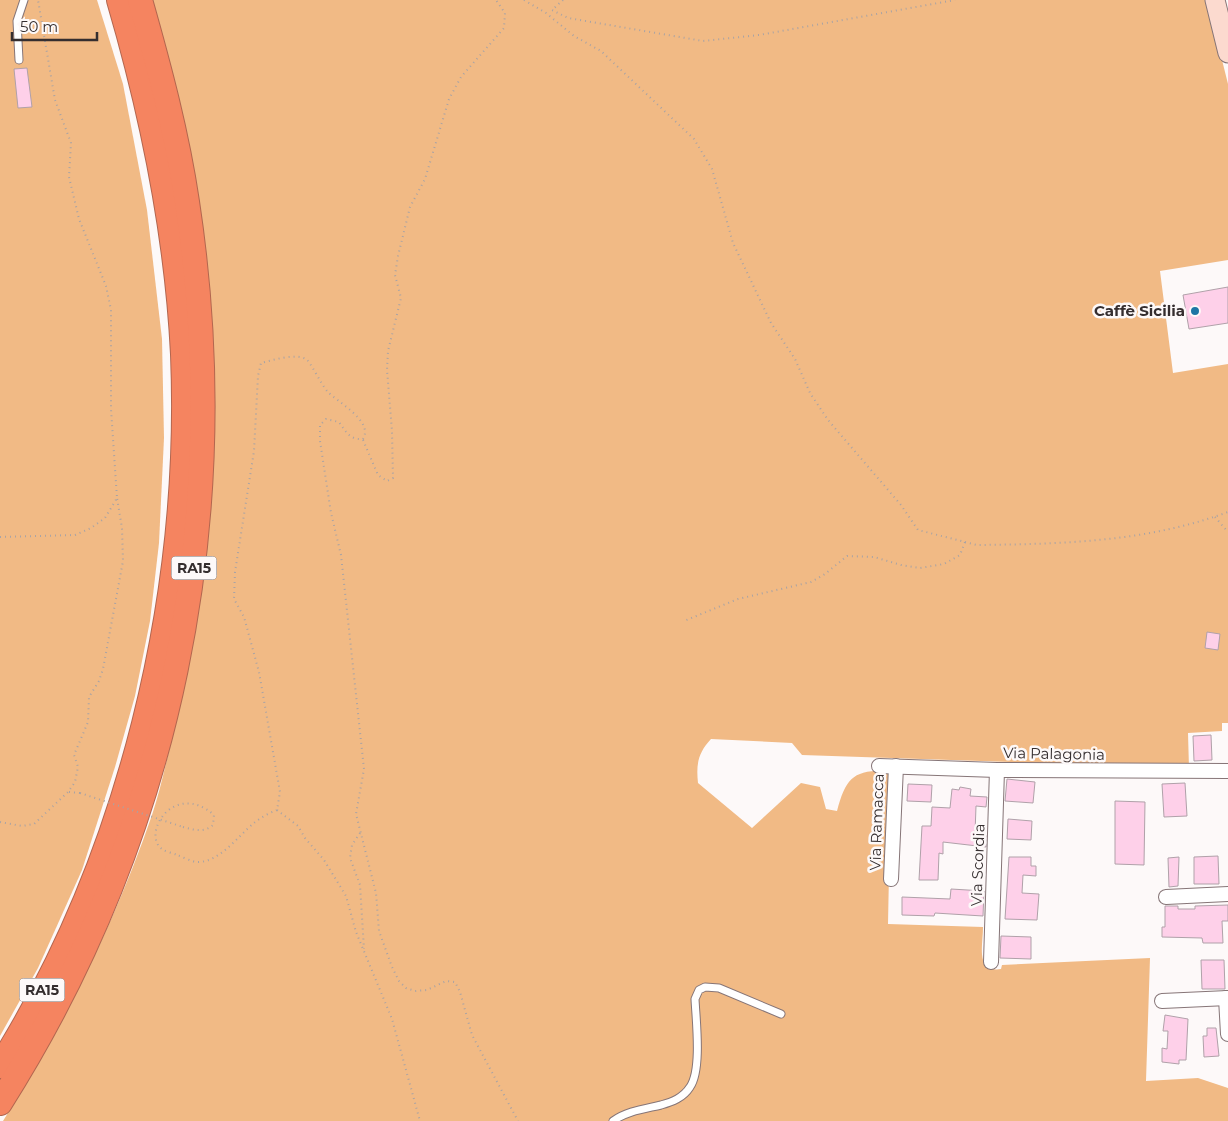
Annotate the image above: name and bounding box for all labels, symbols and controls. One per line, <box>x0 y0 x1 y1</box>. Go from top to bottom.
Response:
scale bar <box>12 10 98 42</box>
text: 50 m <box>20 17 58 36</box>
place label: Caffè Sicilia <box>1094 301 1185 320</box>
marker: Caffè Sicilia <box>1189 305 1201 317</box>
road number: RA15 <box>172 556 216 580</box>
street label: Via Palagonia <box>1003 743 1105 764</box>
street label: Via Ramacca <box>865 773 888 871</box>
street label: Via Scordia <box>967 823 988 907</box>
road number: RA15 <box>20 978 64 1002</box>

